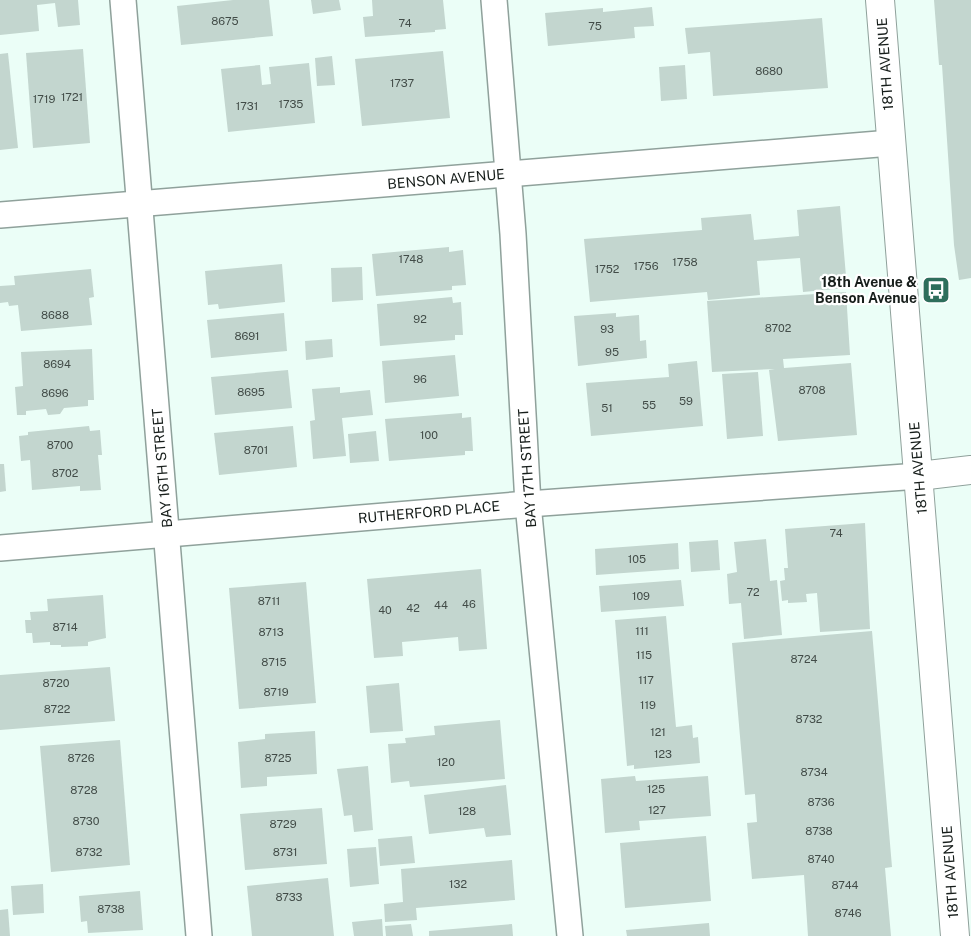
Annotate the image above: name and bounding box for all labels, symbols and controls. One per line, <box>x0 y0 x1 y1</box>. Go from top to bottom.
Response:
house number: 8675 <box>211 15 239 27</box>
house number: 74 <box>398 17 412 29</box>
street label: 18TH AVENUE <box>874 17 896 111</box>
house number: 75 <box>588 20 602 32</box>
house number: 8680 <box>755 65 783 77</box>
house number: 1737 <box>390 77 414 89</box>
house number: 1721 <box>61 91 83 103</box>
house number: 1719 <box>33 93 55 105</box>
house number: 1735 <box>279 98 303 110</box>
house number: 1731 <box>236 100 258 112</box>
street label: BENSON AVENUE <box>387 166 505 192</box>
house number: 1748 <box>399 253 423 265</box>
house number: 1758 <box>672 256 698 268</box>
house number: 1756 <box>634 260 659 272</box>
house number: 1752 <box>595 263 620 275</box>
place label: 18th Avenue & Benson Avenue <box>815 274 917 306</box>
bus stop icon: 18th Avenue & Benson Avenue <box>921 275 951 305</box>
house number: 8688 <box>41 309 69 321</box>
house number: 92 <box>413 313 427 325</box>
house number: 8702 <box>765 322 792 334</box>
house number: 93 <box>600 323 614 335</box>
house number: 8691 <box>234 330 260 342</box>
house number: 95 <box>605 346 619 358</box>
house number: 8694 <box>43 358 71 370</box>
house number: 96 <box>413 373 427 385</box>
house number: 8708 <box>798 384 826 396</box>
house number: 8695 <box>237 386 265 398</box>
house number: 8696 <box>41 387 69 399</box>
house number: 59 <box>679 395 693 407</box>
house number: 55 <box>642 399 656 411</box>
house number: 51 <box>601 402 613 414</box>
street label: BAY 16TH STREET <box>149 408 175 528</box>
street label: BAY 17TH STREET <box>515 408 539 528</box>
street label: 18TH AVENUE <box>906 421 930 515</box>
house number: 100 <box>420 429 438 441</box>
house number: 8700 <box>47 439 74 451</box>
house number: 8701 <box>244 444 268 456</box>
house number: 8702 <box>52 467 79 479</box>
street label: RUTHERFORD PLACE <box>357 498 501 526</box>
house number: 74 <box>829 527 843 539</box>
house number: 105 <box>628 553 646 565</box>
house number: 72 <box>746 586 760 598</box>
house number: 109 <box>632 590 650 602</box>
house number: 8711 <box>258 595 280 607</box>
house number: 46 <box>462 598 476 610</box>
house number: 44 <box>434 599 448 611</box>
house number: 42 <box>406 602 420 614</box>
house number: 40 <box>378 604 392 616</box>
house number: 8714 <box>52 621 78 633</box>
house number: 111 <box>635 625 649 637</box>
house number: 8713 <box>258 626 284 638</box>
house number: 115 <box>636 649 652 661</box>
house number: 8724 <box>790 653 818 665</box>
house number: 8715 <box>261 656 287 668</box>
house number: 117 <box>638 674 654 686</box>
house number: 8720 <box>43 677 70 689</box>
house number: 8719 <box>263 686 289 698</box>
house number: 119 <box>640 699 656 711</box>
house number: 8722 <box>44 703 71 715</box>
house number: 8732 <box>796 713 823 725</box>
house number: 121 <box>650 726 666 738</box>
house number: 123 <box>654 748 672 760</box>
house number: 8726 <box>67 752 95 764</box>
house number: 8725 <box>264 752 292 764</box>
house number: 120 <box>437 756 455 768</box>
house number: 8734 <box>800 766 828 778</box>
house number: 125 <box>647 783 665 795</box>
house number: 8728 <box>70 784 98 796</box>
house number: 8736 <box>807 796 835 808</box>
house number: 127 <box>648 804 666 816</box>
house number: 128 <box>458 805 476 817</box>
house number: 8730 <box>73 815 100 827</box>
house number: 8729 <box>269 818 297 830</box>
house number: 8738 <box>805 825 833 837</box>
street label: 18TH AVENUE <box>939 825 961 919</box>
house number: 8732 <box>76 846 103 858</box>
house number: 8731 <box>273 846 297 858</box>
house number: 8740 <box>808 853 835 865</box>
house number: 132 <box>449 878 467 890</box>
house number: 8744 <box>831 879 859 891</box>
house number: 8733 <box>275 891 303 903</box>
house number: 8738 <box>97 903 125 915</box>
house number: 8746 <box>835 907 862 919</box>

